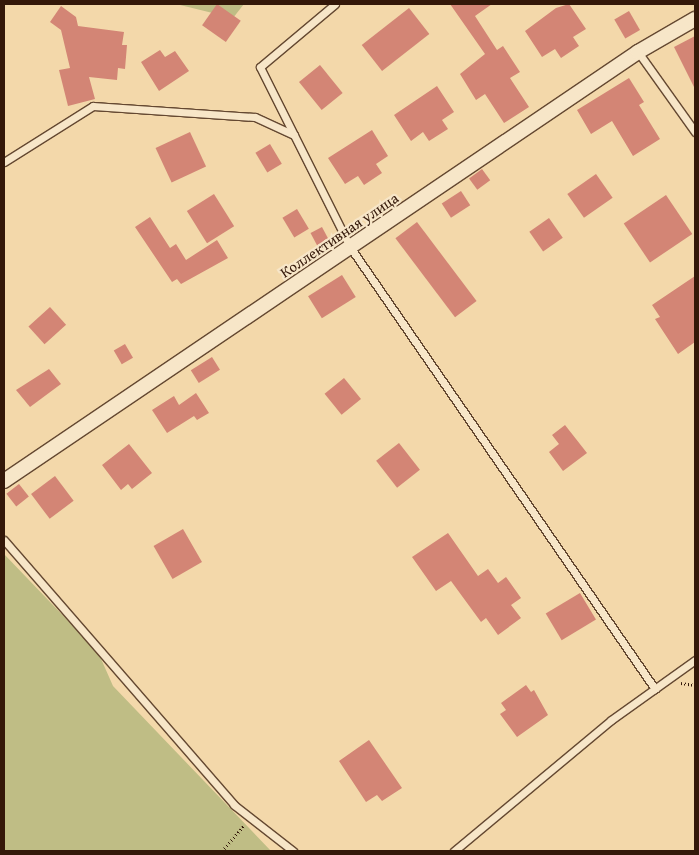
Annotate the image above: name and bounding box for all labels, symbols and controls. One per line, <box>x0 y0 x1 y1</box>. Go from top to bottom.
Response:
street label: Коллективная улица <box>276 189 402 281</box>

